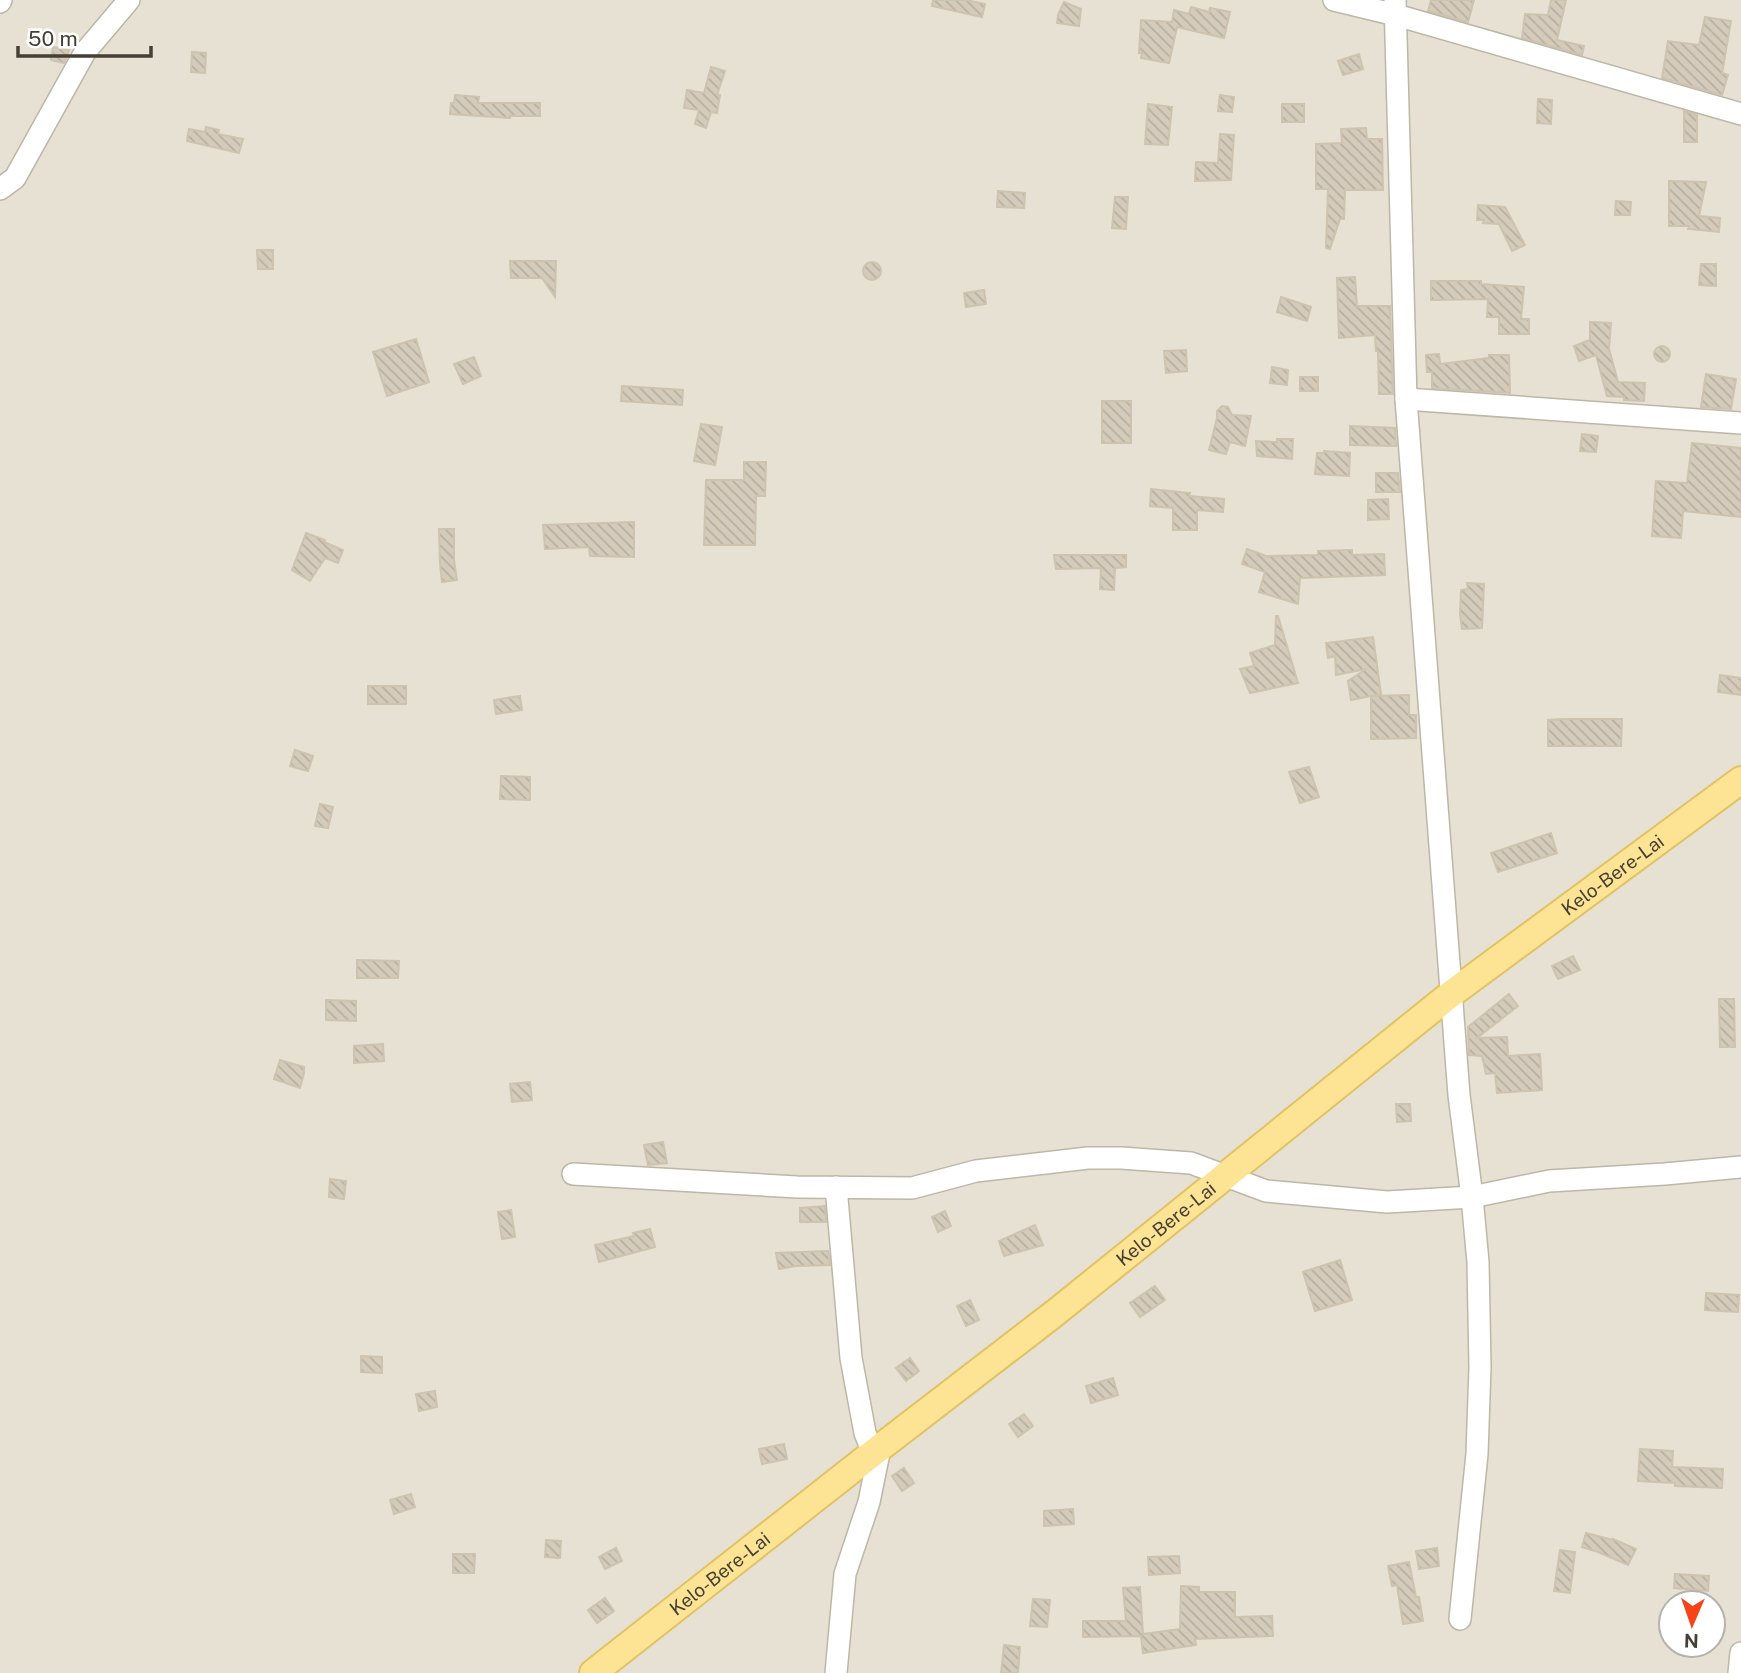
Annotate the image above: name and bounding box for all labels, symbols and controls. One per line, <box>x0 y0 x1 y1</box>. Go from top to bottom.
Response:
scale bar <box>18 14 150 58</box>
text: 50 m <box>28 26 78 51</box>
street label: Kelo-Bere-Lai <box>1557 830 1668 920</box>
street label: Kelo-Bere-Lai <box>1112 1177 1220 1270</box>
street label: Kelo-Bere-Lai <box>665 1527 774 1620</box>
north arrow <box>1657 1589 1727 1659</box>
text: N <box>1684 1630 1699 1652</box>

